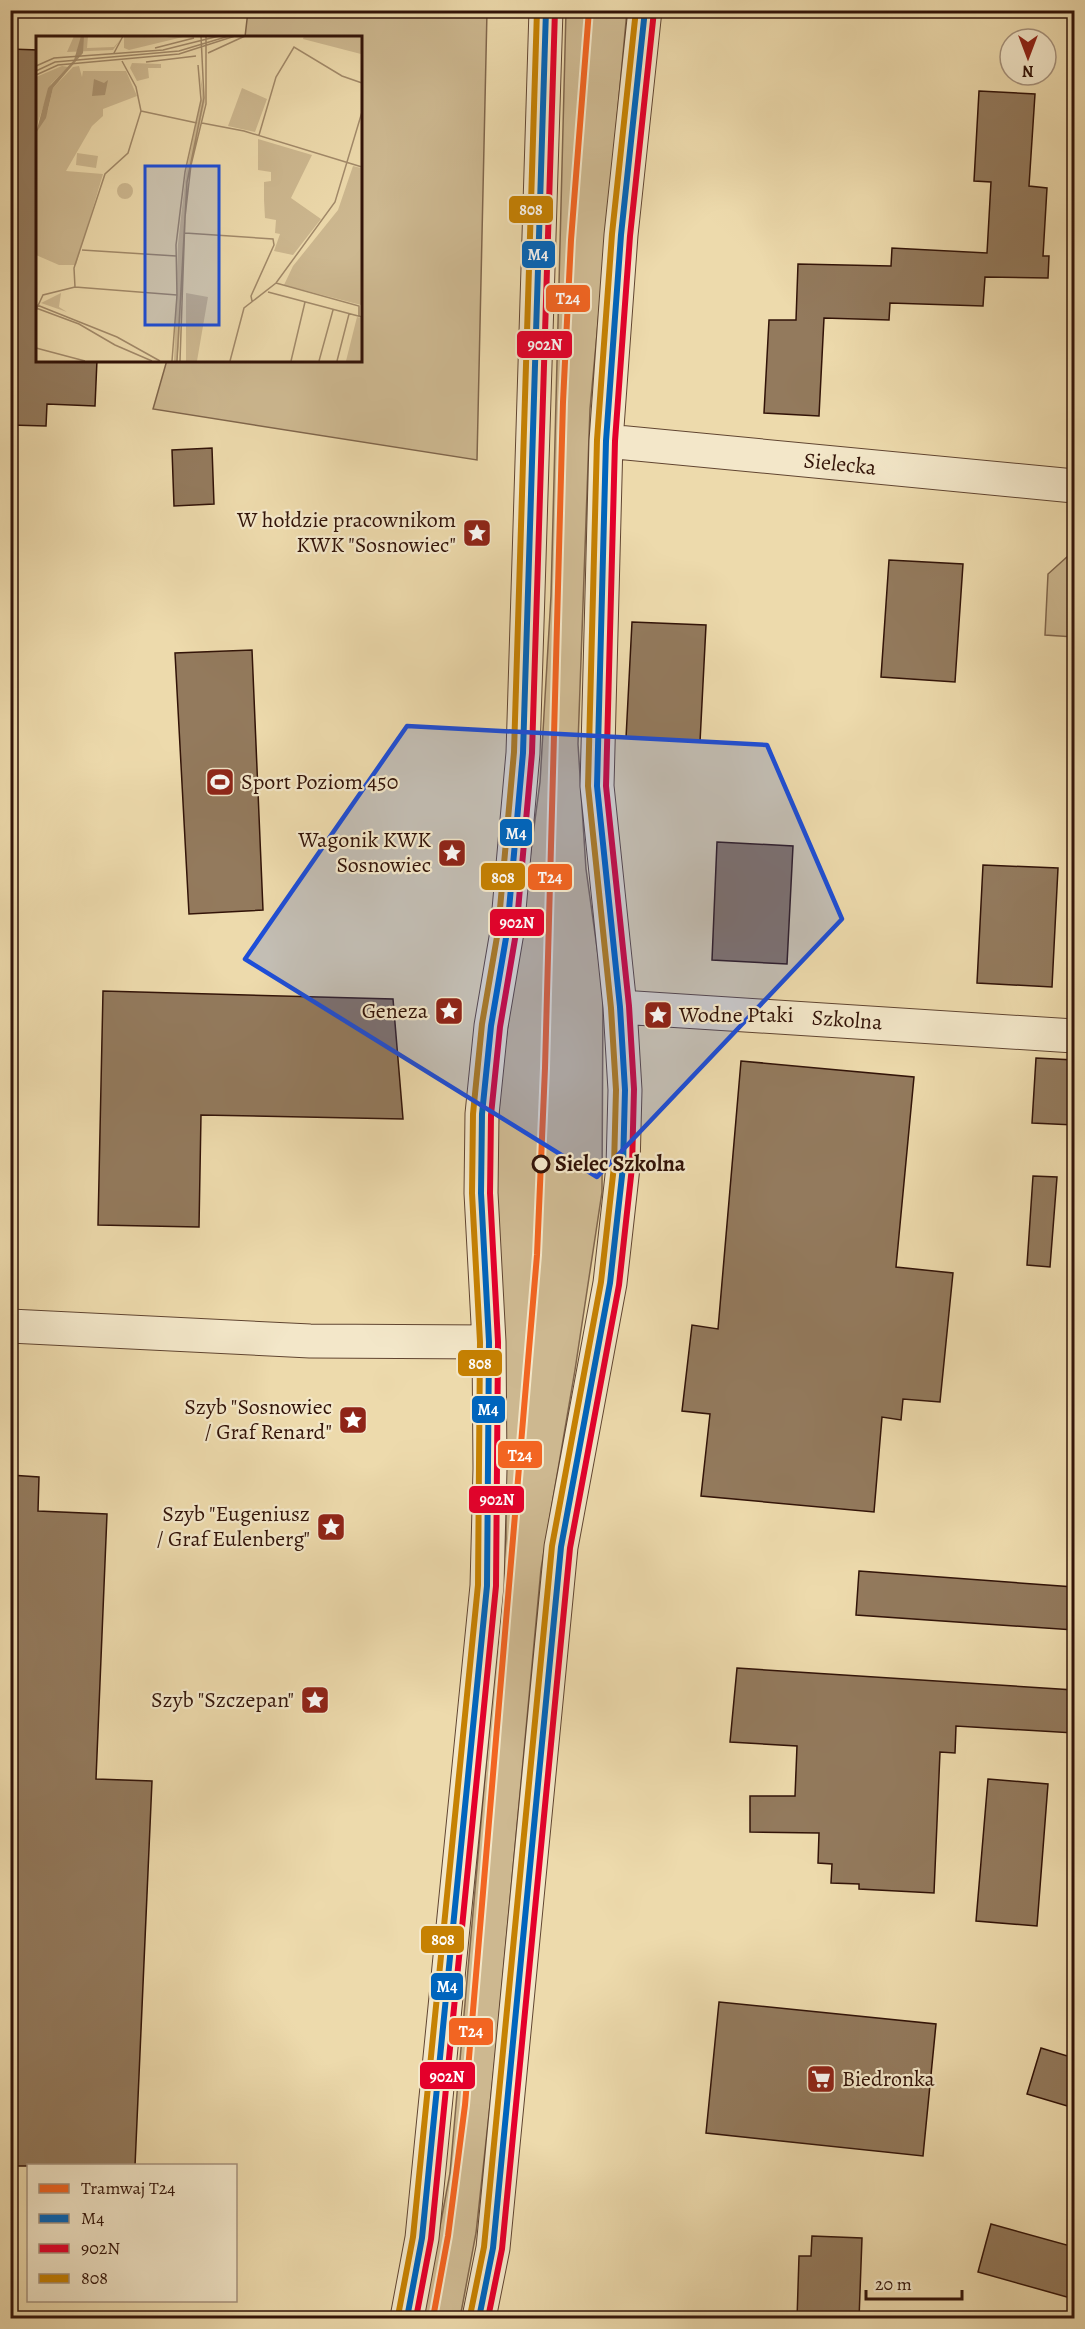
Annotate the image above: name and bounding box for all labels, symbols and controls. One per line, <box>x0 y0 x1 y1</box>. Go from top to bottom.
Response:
north arrow <box>998 27 1058 87</box>
inset map <box>36 36 362 362</box>
text: N <box>1022 60 1034 82</box>
line badge: 808 <box>508 195 554 224</box>
text: 808 <box>519 199 543 221</box>
line badge: M4 <box>521 240 556 269</box>
text: M4 <box>528 244 549 266</box>
line badge: T24 <box>545 284 591 313</box>
text: T24 <box>556 288 581 310</box>
line badge: 902N <box>516 330 573 359</box>
text: 902N <box>528 334 563 356</box>
street label: Sielecka <box>802 445 879 483</box>
place label: W hołdzie pracownikom KWK "Sosnowiec" <box>236 505 456 560</box>
place icon: W hołdzie pracownikom KWK "Sosnowiec" <box>461 517 493 549</box>
sports icon: Sport Poziom 450 <box>204 766 236 798</box>
place label: Sport Poziom 450 <box>241 767 398 797</box>
line badge: M4 <box>499 818 533 847</box>
text: M4 <box>506 823 527 845</box>
place label: Wagonik KWK Sosnowiec <box>297 825 431 880</box>
place icon: Wagonik KWK Sosnowiec <box>436 837 468 869</box>
line badge: 808 <box>480 862 526 891</box>
line badge: T24 <box>527 863 573 891</box>
text: 808 <box>491 867 515 889</box>
text: T24 <box>538 867 563 889</box>
line badge: 902N <box>489 908 545 937</box>
text: 902N <box>500 912 535 934</box>
place icon: Geneza <box>433 995 465 1027</box>
place label: Geneza <box>362 996 429 1026</box>
place icon: Wodne Ptaki <box>642 999 674 1031</box>
place label: Wodne Ptaki <box>678 1000 794 1030</box>
street label: Szkolna <box>811 1003 884 1037</box>
place label: Sielec Szkolna <box>555 1149 686 1179</box>
marker: Sielec Szkolna <box>532 1155 550 1173</box>
line badge: 808 <box>457 1349 503 1377</box>
text: 808 <box>468 1353 492 1375</box>
place label: Szyb "Sosnowiec / Graf Renard" <box>184 1392 332 1447</box>
line badge: M4 <box>471 1395 506 1424</box>
text: M4 <box>478 1399 499 1421</box>
place icon: Szyb "Sosnowiec / Graf Renard" <box>337 1404 369 1436</box>
line badge: T24 <box>497 1440 543 1469</box>
text: T24 <box>508 1445 533 1467</box>
line badge: 902N <box>468 1485 525 1514</box>
text: 902N <box>480 1489 515 1511</box>
place label: Szyb "Eugeniusz / Graf Eulenberg" <box>156 1499 310 1554</box>
place icon: Szyb "Eugeniusz / Graf Eulenberg" <box>315 1511 347 1543</box>
place icon: Szyb "Szczepan" <box>299 1684 331 1716</box>
place label: Szyb "Szczepan" <box>151 1685 294 1715</box>
line badge: 808 <box>420 1925 465 1954</box>
text: 808 <box>431 1929 455 1951</box>
line badge: M4 <box>430 1972 464 2001</box>
text: M4 <box>437 1976 458 1998</box>
line badge: T24 <box>448 2017 494 2046</box>
text: T24 <box>459 2021 484 2043</box>
line badge: 902N <box>419 2061 476 2090</box>
supermarket icon: Biedronka <box>805 2063 837 2095</box>
place label: Biedronka <box>842 2064 936 2094</box>
text: 902N <box>430 2066 465 2088</box>
legend <box>27 2164 237 2302</box>
text: Tramwaj T24 <box>81 2176 175 2200</box>
text: M4 <box>81 2206 104 2230</box>
text: 902N <box>81 2236 120 2260</box>
scale bar <box>866 2263 962 2301</box>
text: 808 <box>81 2266 108 2290</box>
text: 20 m <box>875 2272 912 2296</box>

